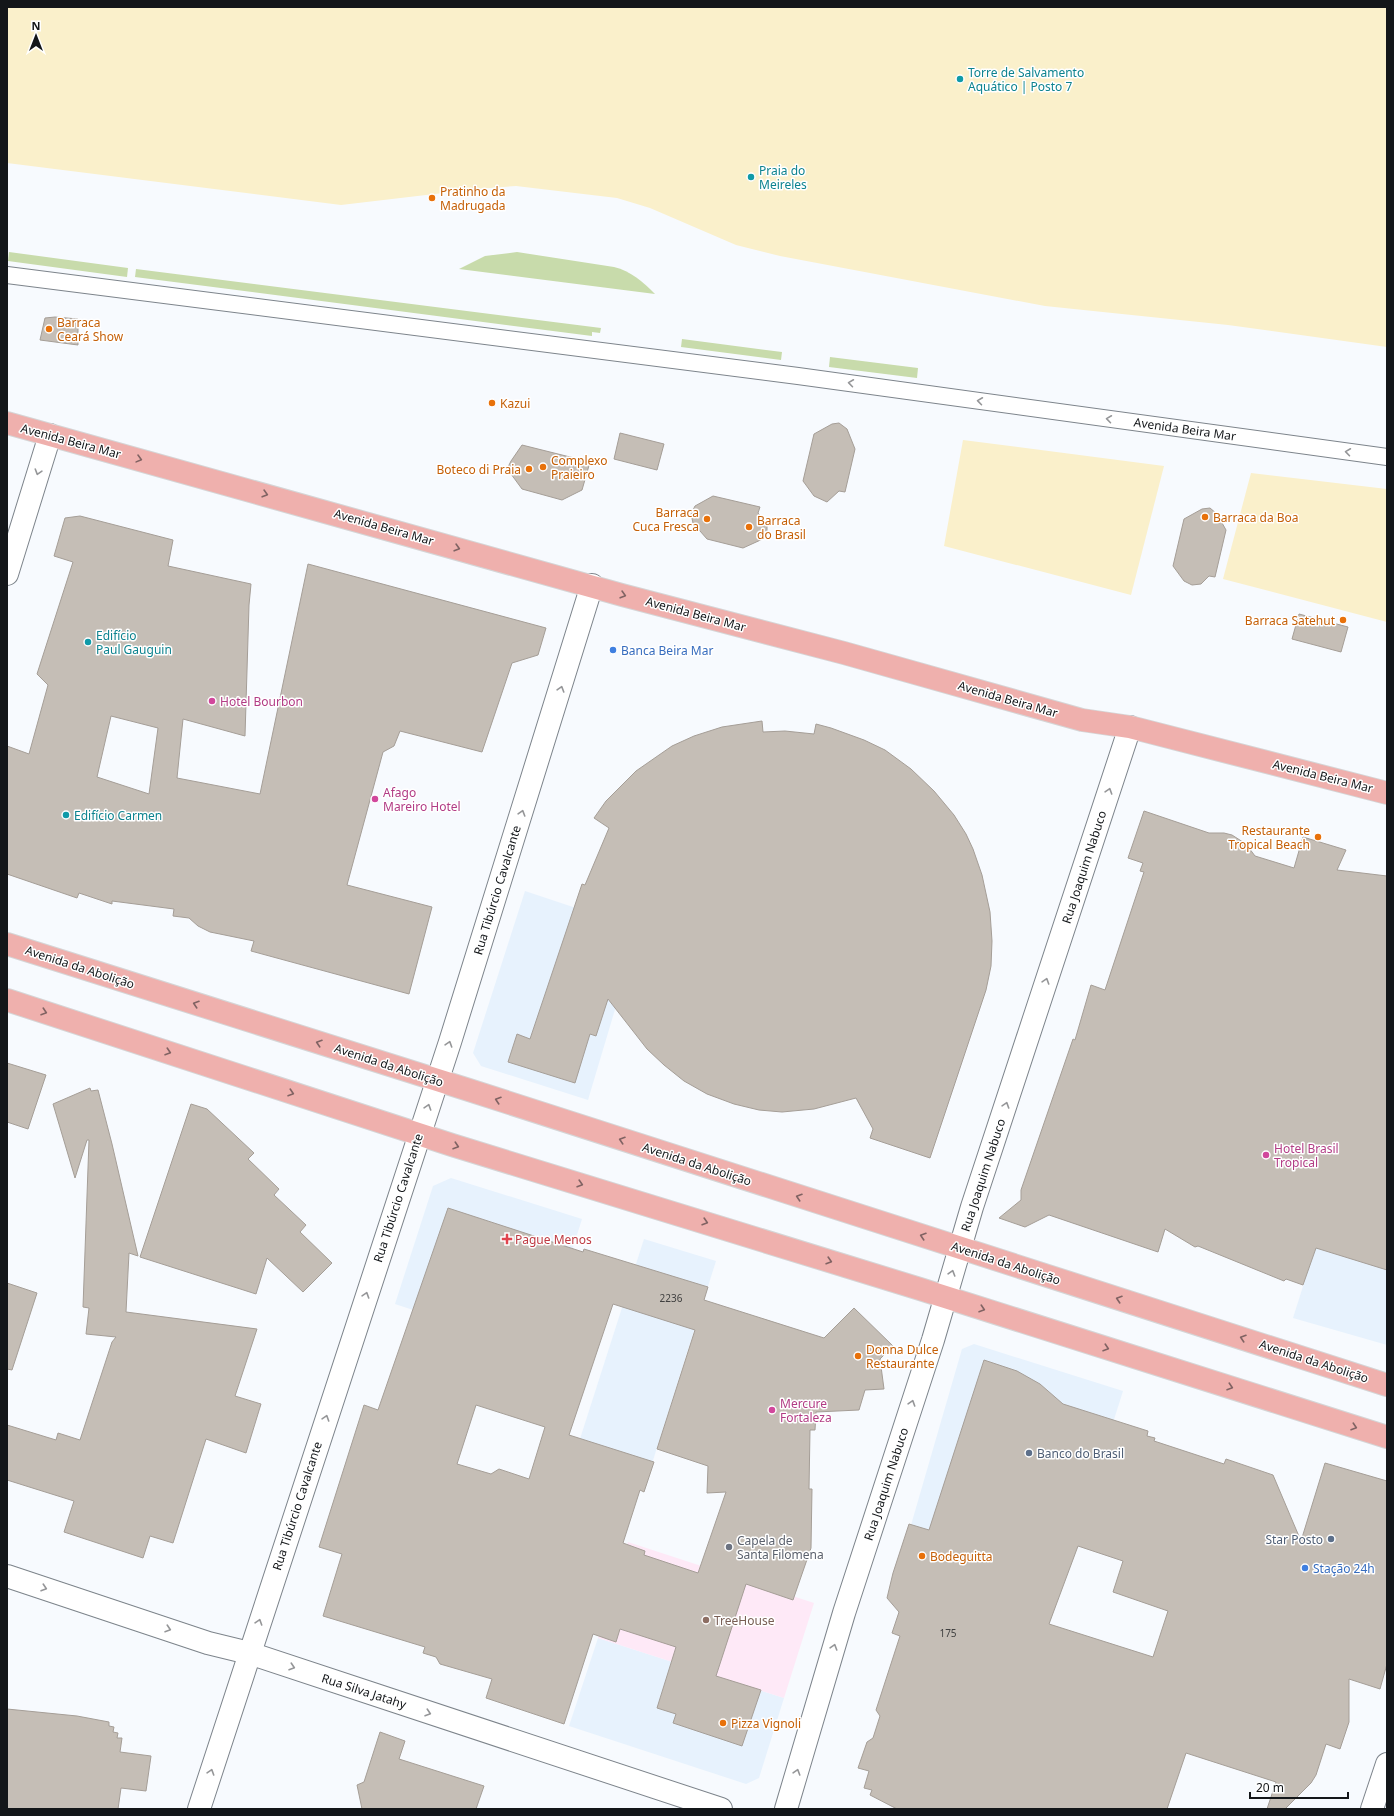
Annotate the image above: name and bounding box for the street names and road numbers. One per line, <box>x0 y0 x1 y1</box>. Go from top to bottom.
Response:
street label: Avenida Beira Mar <box>1133 413 1237 445</box>
street label: Avenida Beira Mar <box>19 419 123 463</box>
street label: Avenida Beira Mar <box>332 505 436 549</box>
street label: Avenida Beira Mar <box>644 592 748 636</box>
street label: Avenida Beira Mar <box>956 677 1060 721</box>
street label: Avenida Beira Mar <box>1271 755 1375 797</box>
street label: Rua Joaquim Nabuco <box>1058 808 1110 926</box>
street label: Rua Tibúrcio Cavalcante <box>469 823 525 957</box>
street label: Avenida da Abolição <box>23 941 137 993</box>
street label: Avenida da Abolição <box>332 1039 446 1091</box>
street label: Rua Joaquim Nabuco <box>957 1116 1009 1234</box>
street label: Rua Tibúrcio Cavalcante <box>369 1131 427 1265</box>
street label: Avenida da Abolição <box>640 1138 754 1190</box>
street label: Avenida da Abolição <box>949 1237 1063 1289</box>
street label: Avenida da Abolição <box>1257 1335 1371 1387</box>
street label: Rua Joaquim Nabuco <box>860 1425 912 1543</box>
street label: Rua Tibúrcio Cavalcante <box>268 1439 326 1573</box>
street label: Rua Silva Jatahy <box>319 1669 409 1713</box>

